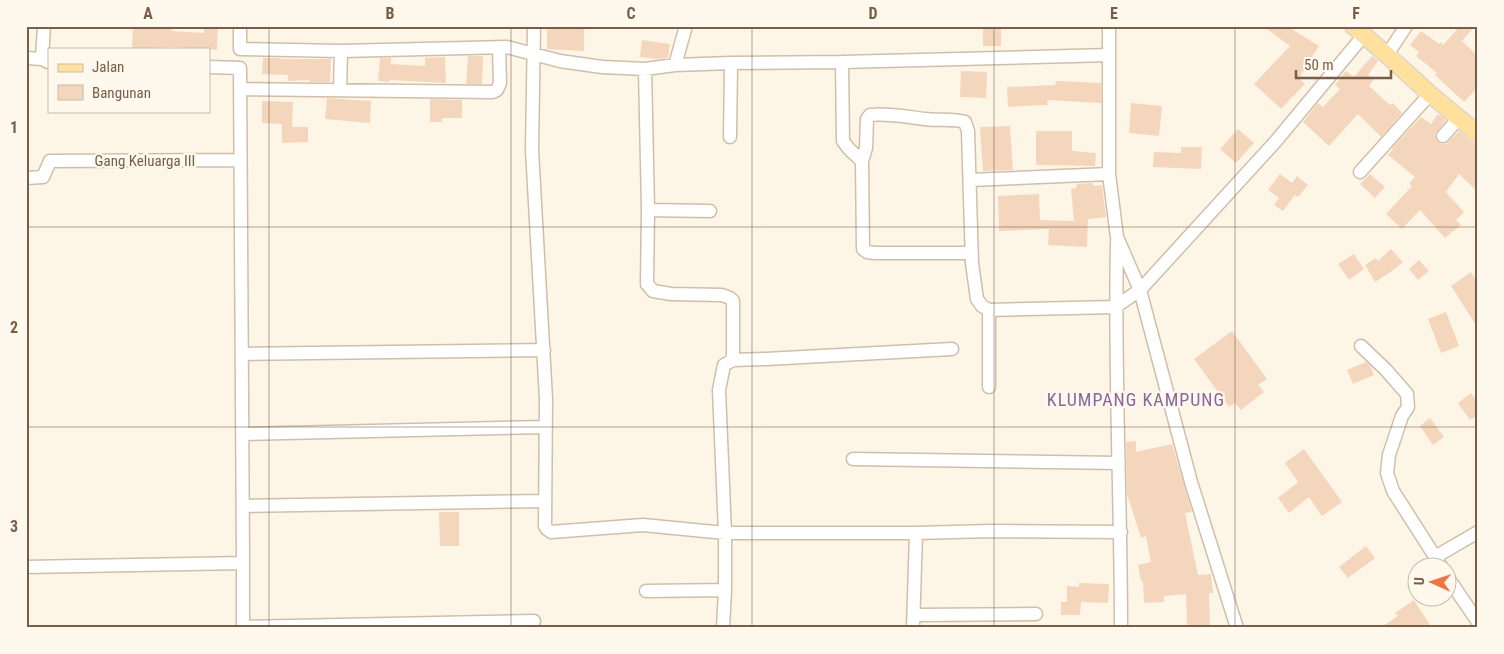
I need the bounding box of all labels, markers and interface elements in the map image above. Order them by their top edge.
text: A [143,4,153,23]
text: B [386,4,395,23]
text: C [626,4,636,23]
text: D [868,4,878,23]
text: E [1110,4,1118,23]
text: F [1352,4,1360,23]
legend [48,48,210,112]
scale bar [1296,48,1392,80]
text: 50 m [1304,56,1334,74]
text: Jalan [92,58,124,76]
text: Bangunan [92,84,151,102]
text: 1 [10,118,18,137]
street label: Gang Keluarga III [95,152,195,170]
text: 2 [10,318,18,337]
district label: KLUMPANG KAMPUNG [1047,389,1225,410]
text: 3 [10,517,18,536]
north arrow [1406,556,1456,606]
text: U [1411,577,1427,586]

